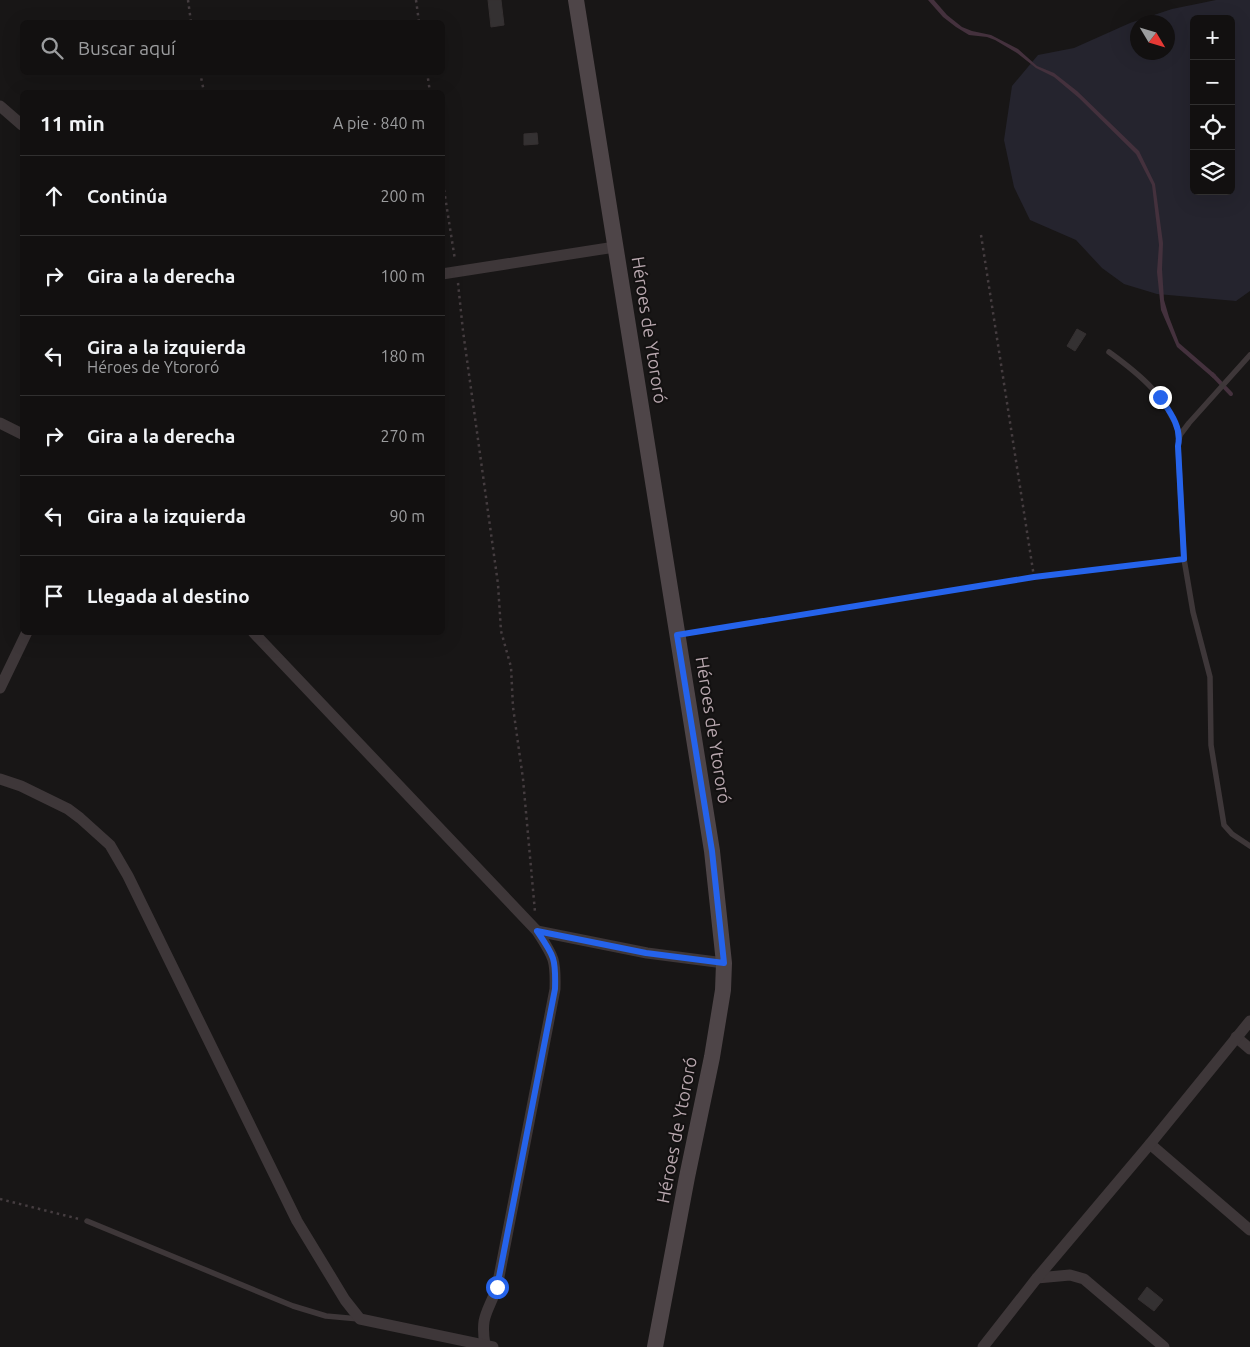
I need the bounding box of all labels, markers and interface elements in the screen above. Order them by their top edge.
north arrow [1130,15,1175,60]
map controls [1190,15,1235,195]
button: + [1190,15,1235,60]
search box [20,20,445,75]
icon: search [38,34,66,62]
text: Buscar aquí [78,37,176,59]
button: − [1190,60,1235,105]
button: locate [1190,105,1235,150]
text: 11 min [40,111,105,135]
text: A pie · 840 m [333,114,425,132]
button: layers [1190,150,1235,195]
icon: ahead [40,182,68,210]
text: Continúa [87,185,168,207]
text: 200 m [380,187,425,205]
street label: Héroes de Ytororó [628,255,672,405]
icon: right [40,262,68,290]
text: Gira a la derecha [87,265,235,287]
text: 100 m [380,267,425,285]
text: Gira a la izquierda [87,336,246,358]
icon: left [40,342,68,370]
text: 180 m [380,347,425,365]
text: Héroes de Ytororó [87,358,219,376]
route end [1149,386,1172,409]
icon: right [40,422,68,450]
text: Gira a la derecha [87,425,235,447]
text: 270 m [380,427,425,445]
icon: left [40,502,68,530]
text: Gira a la izquierda [87,505,246,527]
text: 90 m [389,507,425,525]
icon: arrive [40,582,68,610]
text: Llegada al destino [87,585,250,607]
street label: Héroes de Ytororó [692,655,736,805]
street label: Héroes de Ytororó [652,1055,700,1205]
route start [486,1276,509,1299]

